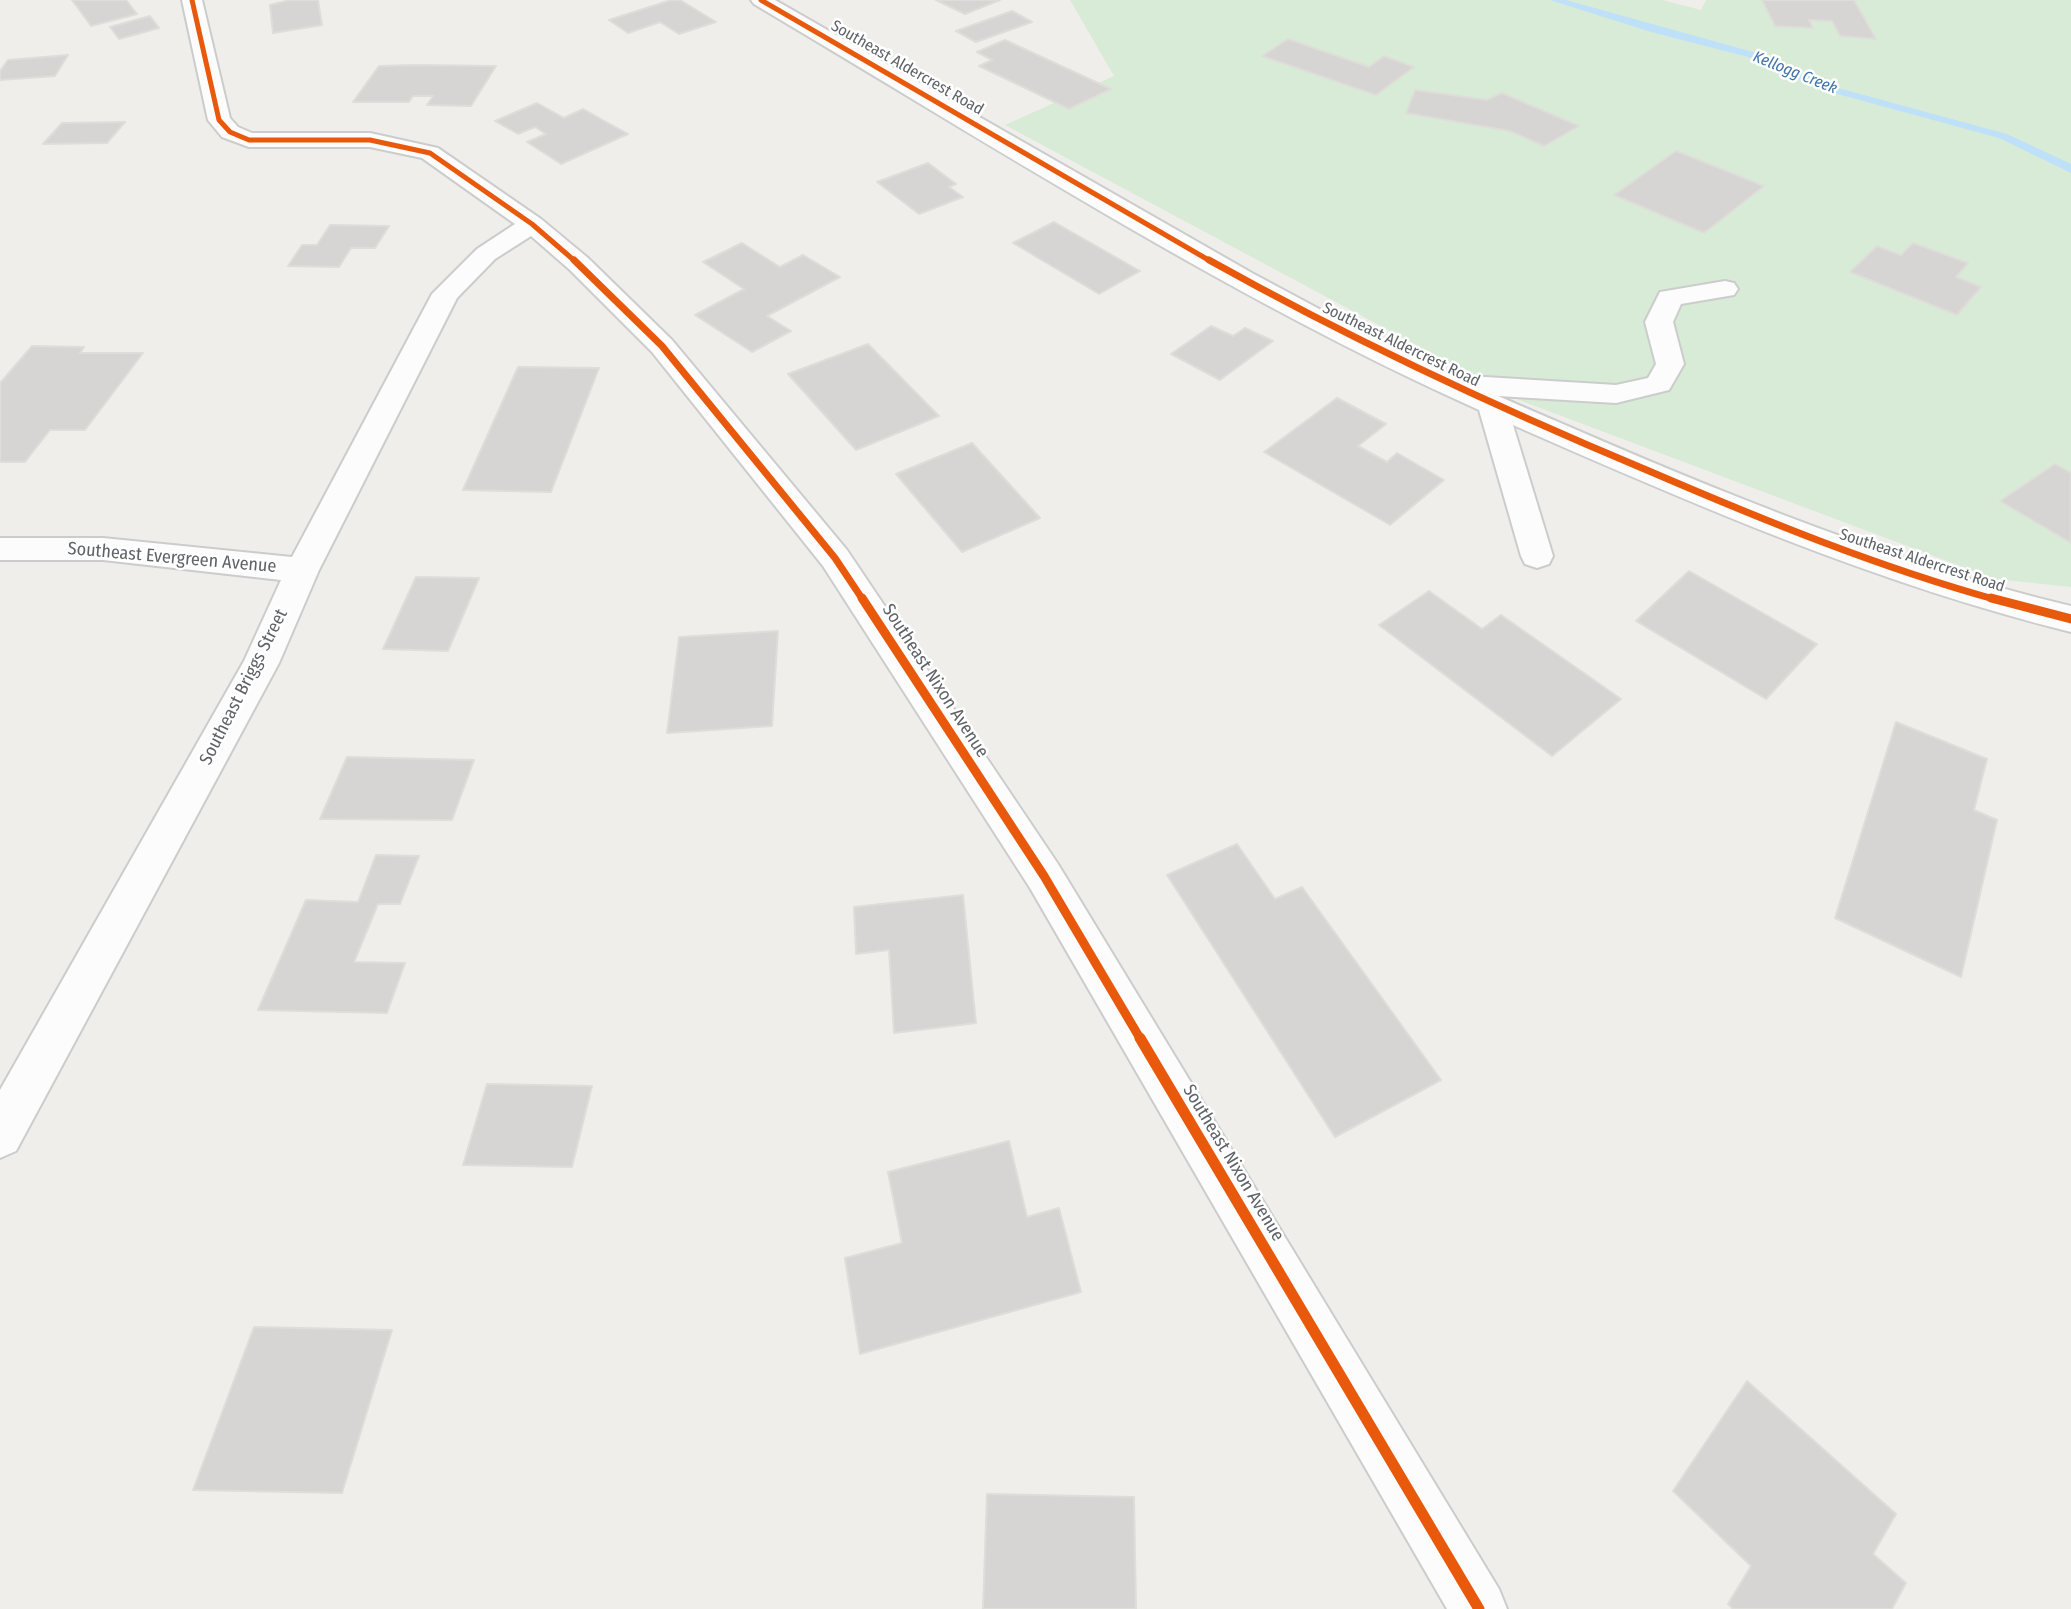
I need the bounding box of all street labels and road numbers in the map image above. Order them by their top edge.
street label: Southeast Aldercrest Road [827,16,987,120]
street label: Southeast Aldercrest Road [1319,299,1483,391]
street label: Southeast Aldercrest Road [1837,525,2007,597]
street label: Southeast Evergreen Avenue [67,538,277,578]
street label: Southeast Nixon Avenue [877,600,993,762]
street label: Southeast Briggs Street [195,605,293,769]
street label: Southeast Nixon Avenue [1178,1081,1288,1245]

